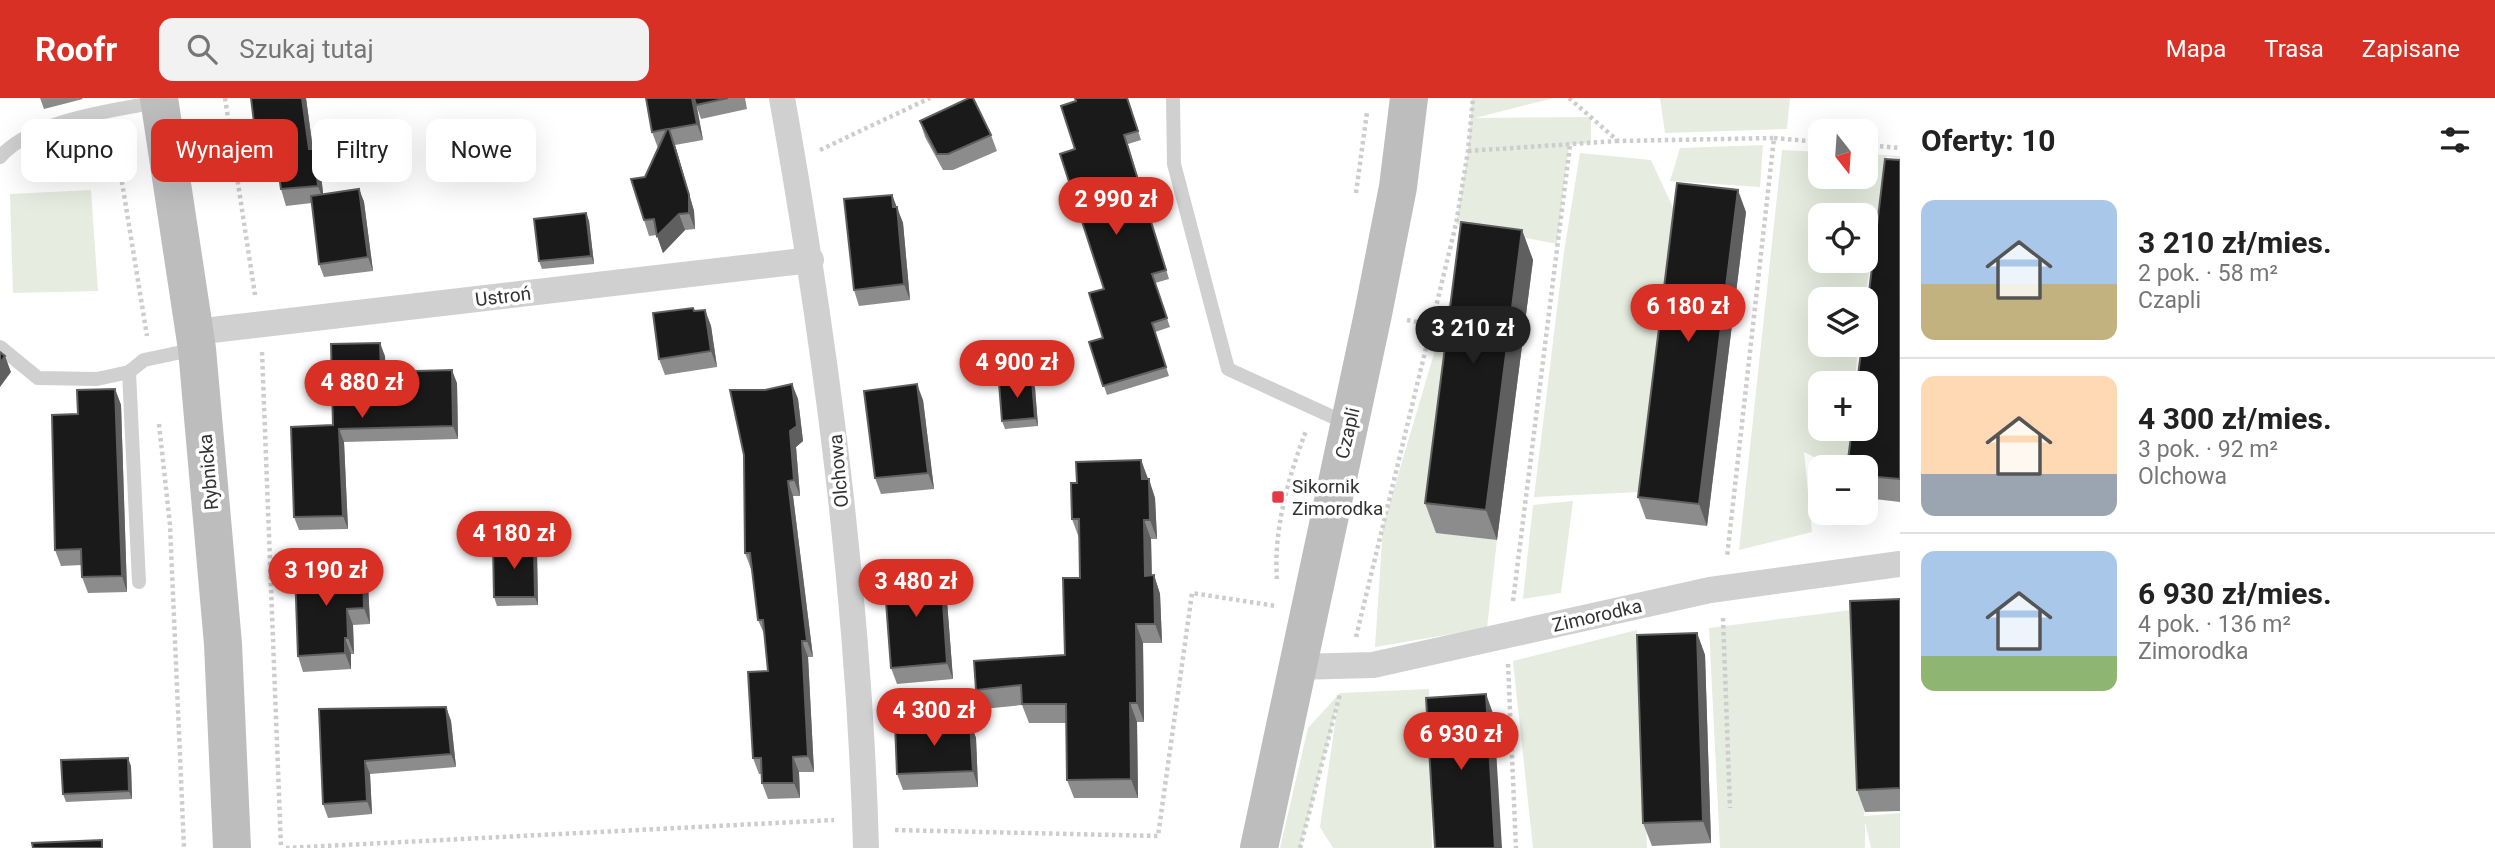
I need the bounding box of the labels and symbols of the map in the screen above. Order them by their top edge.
north arrow [1808,119,1878,189]
pin: 2 990 zł [1044,178,1188,237]
street label: Ustroń [474,282,532,311]
pin: 6 180 zł [1616,285,1760,344]
pin: 3 210 zł [1401,306,1545,366]
pin: 4 900 zł [945,341,1089,400]
pin: 4 880 zł [290,360,434,420]
street label: Czapli [1330,405,1365,461]
street label: Rybnicka [194,433,223,511]
street label: Olchowa [824,433,853,509]
place label: Sikornik Zimorodka [1292,475,1383,520]
marker: Sikornik Zimorodka [1270,489,1286,505]
pin: 4 180 zł [442,512,586,571]
pin: 3 190 zł [254,548,398,608]
pin: 3 480 zł [844,560,988,619]
street label: Zimorodka [1550,594,1644,637]
pin: 4 300 zł [862,688,1006,748]
pin: 6 930 zł [1389,712,1533,772]

